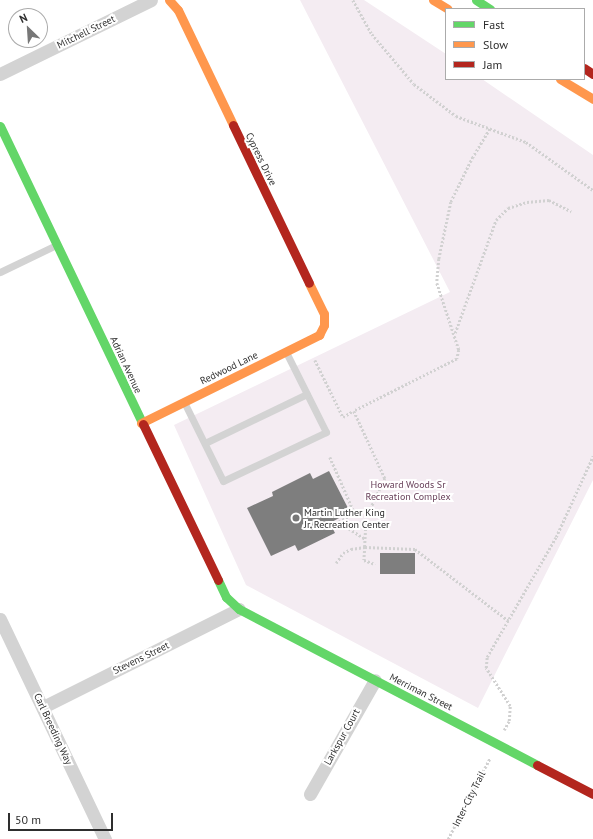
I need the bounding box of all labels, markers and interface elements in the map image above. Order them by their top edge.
north arrow [8,8,48,48]
legend [445,8,585,80]
text: N [17,10,30,26]
street label: Mitchell Street [55,13,117,51]
text: Fast [483,17,504,32]
text: Slow [483,37,508,52]
text: Jam [483,57,502,72]
street label: Cypress Drive [243,131,279,187]
street label: Adrian Avenue [108,335,144,395]
street label: Redwood Lane [198,349,260,387]
park label: Howard Woods Sr Recreation Complex [365,478,451,502]
place label: Martin Luther King Jr. Recreation Center [304,506,390,530]
marker: Martin Luther King Jr. Recreation Center [291,513,301,523]
street label: Stevens Street [111,639,171,677]
street label: Merriman Street [387,671,455,713]
street label: Carl Breeding Way [31,691,75,767]
street label: Larkspur Court [322,707,362,767]
street label: Inter-City Trail [450,769,488,829]
scale bar [10,805,115,831]
text: 50 m [15,812,41,827]

